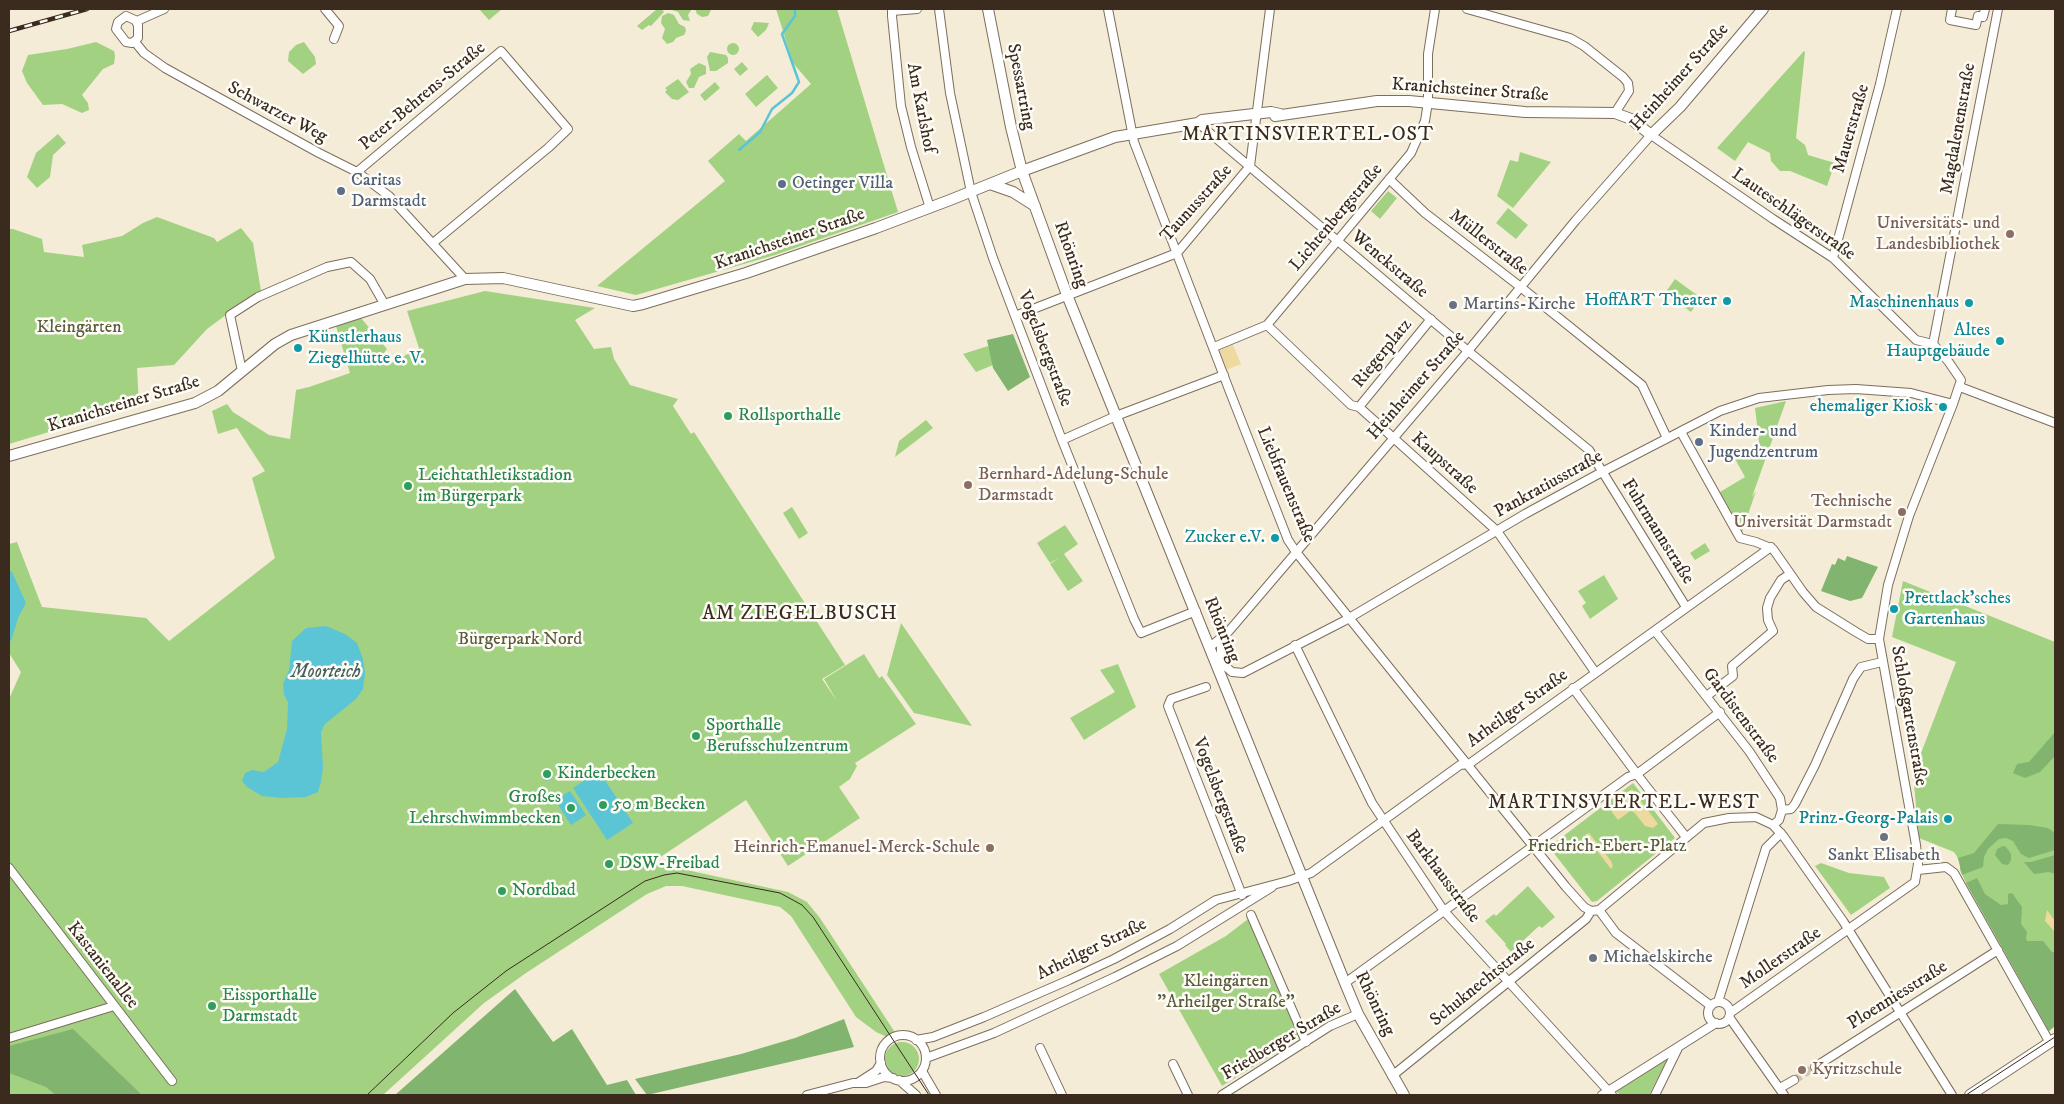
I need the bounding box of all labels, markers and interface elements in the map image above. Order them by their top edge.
street label: Heinheimer Straße [1626,20,1734,136]
street label: Peter-Behrens-Straße [356,38,490,156]
street label: Spessartring [1001,42,1039,132]
street label: Am Karlshof [901,61,939,155]
street label: Magdalenenstraße [1937,62,1981,196]
street label: Kranichsteiner Straße [1391,75,1549,107]
street label: Schwarzer Weg [223,78,331,148]
street label: Mauerstraße [1829,82,1875,176]
district label: MARTINSVIERTEL-OST [1179,124,1437,148]
street label: Lichtenbergstraße [1286,160,1388,276]
street label: Taunusstraße [1157,161,1237,247]
street label: Lauteschlägerstraße [1727,164,1859,266]
place label: Caritas Darmstadt [351,170,426,212]
place label: Oetinger Villa [792,173,893,195]
marker: Oetinger Villa [776,178,788,190]
marker: Caritas Darmstadt [335,185,347,197]
street label: Kranichsteiner Straße [712,204,868,276]
street label: Müllerstraße [1444,205,1532,281]
place label: Universitäts- und Landesbibliothek [1876,213,2000,255]
street label: Rhönring [1048,219,1092,291]
street label: Wenckstraße [1346,227,1432,303]
marker: Universitäts- und Landesbibliothek [2004,228,2016,240]
street label: Vogelsbergstraße [1012,288,1076,410]
place label: HoffART Theater [1584,290,1717,312]
place label: Maschinenhaus [1849,292,1959,314]
place label: Martins-Kirche [1463,294,1575,316]
marker: HoffART Theater [1721,295,1733,307]
marker: Maschinenhaus [1963,297,1975,309]
marker: Martins-Kirche [1447,299,1459,311]
street label: Riegerplatz [1349,315,1417,393]
park label: Kleingärten [36,317,122,339]
place label: Altes Hauptgebäude [1886,320,1990,362]
place label: Künstlerhaus Ziegelhütte e. V. [308,327,424,369]
street label: Heinheimer Straße [1364,327,1470,445]
marker: Altes Hauptgebäude [1994,335,2006,347]
marker: Künstlerhaus Ziegelhütte e. V. [292,342,304,354]
street label: Kranichsteiner Straße [46,372,202,438]
place label: ehemaliger Kiosk [1810,396,1933,418]
marker: ehemaliger Kiosk [1937,401,1949,413]
place label: Rollsporthalle [738,405,841,427]
marker: Rollsporthalle [722,410,734,422]
place label: Kinder- und Jugendzentrum [1709,421,1818,464]
street label: Liebfrauenstraße [1251,424,1319,546]
street label: Kaupstraße [1406,428,1482,500]
marker: Kinder- und Jugendzentrum [1693,436,1705,448]
street label: Pankratiusstraße [1491,446,1607,524]
place label: Bernhard-Adelung-Schule Darmstadt [978,464,1168,506]
place label: Leichtathletikstadion im Bürgerpark [418,465,572,508]
street label: Fuhrmannstraße [1616,475,1698,589]
marker: Bernhard-Adelung-Schule Darmstadt [962,479,974,491]
marker: Leichtathletikstadion im Bürgerpark [402,480,414,492]
place label: Technische Universität Darmstadt [1733,491,1892,534]
marker: Technische Universität Darmstadt [1896,506,1908,518]
place label: Zucker e.V. [1185,527,1265,549]
marker: Zucker e.V. [1269,532,1281,544]
place label: Prettlack'sches Gartenhaus [1904,588,2011,630]
street label: Rhönring [1198,594,1244,666]
district label: AM ZIEGELBUSCH [700,603,900,627]
marker: Prettlack'sches Gartenhaus [1888,603,1900,615]
park label: Bürgerpark Nord [458,629,582,651]
street label: Schloßgartenstraße [1885,644,1931,788]
water label: Moorteich [291,662,361,684]
street label: Gardistenstraße [1697,664,1783,768]
street label: Arheilger Straße [1463,665,1573,753]
place label: Sporthalle Berufsschulzentrum [706,715,848,758]
marker: Sporthalle Berufsschulzentrum [690,730,702,742]
street label: Vogelsbergstraße [1187,735,1251,857]
place label: Kinderbecken [557,763,656,785]
marker: Kinderbecken [541,768,553,780]
place label: Großes Lehrschwimmbecken [409,787,561,830]
district label: MARTINSVIERTEL-WEST [1486,792,1762,816]
place label: 50 m Becken [613,794,705,816]
marker: 50 m Becken [597,799,609,811]
marker: Großes Lehrschwimmbecken [565,802,577,814]
place label: Prinz-Georg-Palais [1798,808,1938,830]
marker: Prinz-Georg-Palais [1942,813,1954,825]
street label: Barkhausstraße [1400,826,1484,928]
marker: Sankt Elisabeth [1878,831,1890,843]
park label: Friedrich-Ebert-Platz [1527,836,1687,858]
place label: Heinrich-Emanuel-Merck-Schule [733,837,980,859]
marker: Heinrich-Emanuel-Merck-Schule [984,842,996,854]
place label: Sankt Elisabeth [1828,845,1940,867]
place label: DSW-Freibad [619,853,720,875]
marker: DSW-Freibad [603,858,615,870]
place label: Nordbad [512,880,576,902]
marker: Nordbad [496,885,508,897]
street label: Arheilger Straße [1034,914,1150,986]
street label: Kastanienallee [61,918,143,1014]
street label: Mollerstraße [1736,923,1826,995]
street label: Schuknechtstraße [1426,934,1540,1032]
place label: Michaelskirche [1603,947,1713,969]
marker: Michaelskirche [1587,952,1599,964]
street label: Ploenniesstraße [1844,957,1952,1035]
street label: Rhönring [1349,968,1399,1040]
park label: Kleingärten "Arheilger Straße" [1157,971,1295,1014]
place label: Eissporthalle Darmstadt [222,985,317,1028]
street label: Friedberger Straße [1219,998,1345,1086]
marker: Eissporthalle Darmstadt [206,1000,218,1012]
place label: Kyritzschule [1812,1059,1902,1081]
marker: Kyritzschule [1796,1064,1808,1076]

